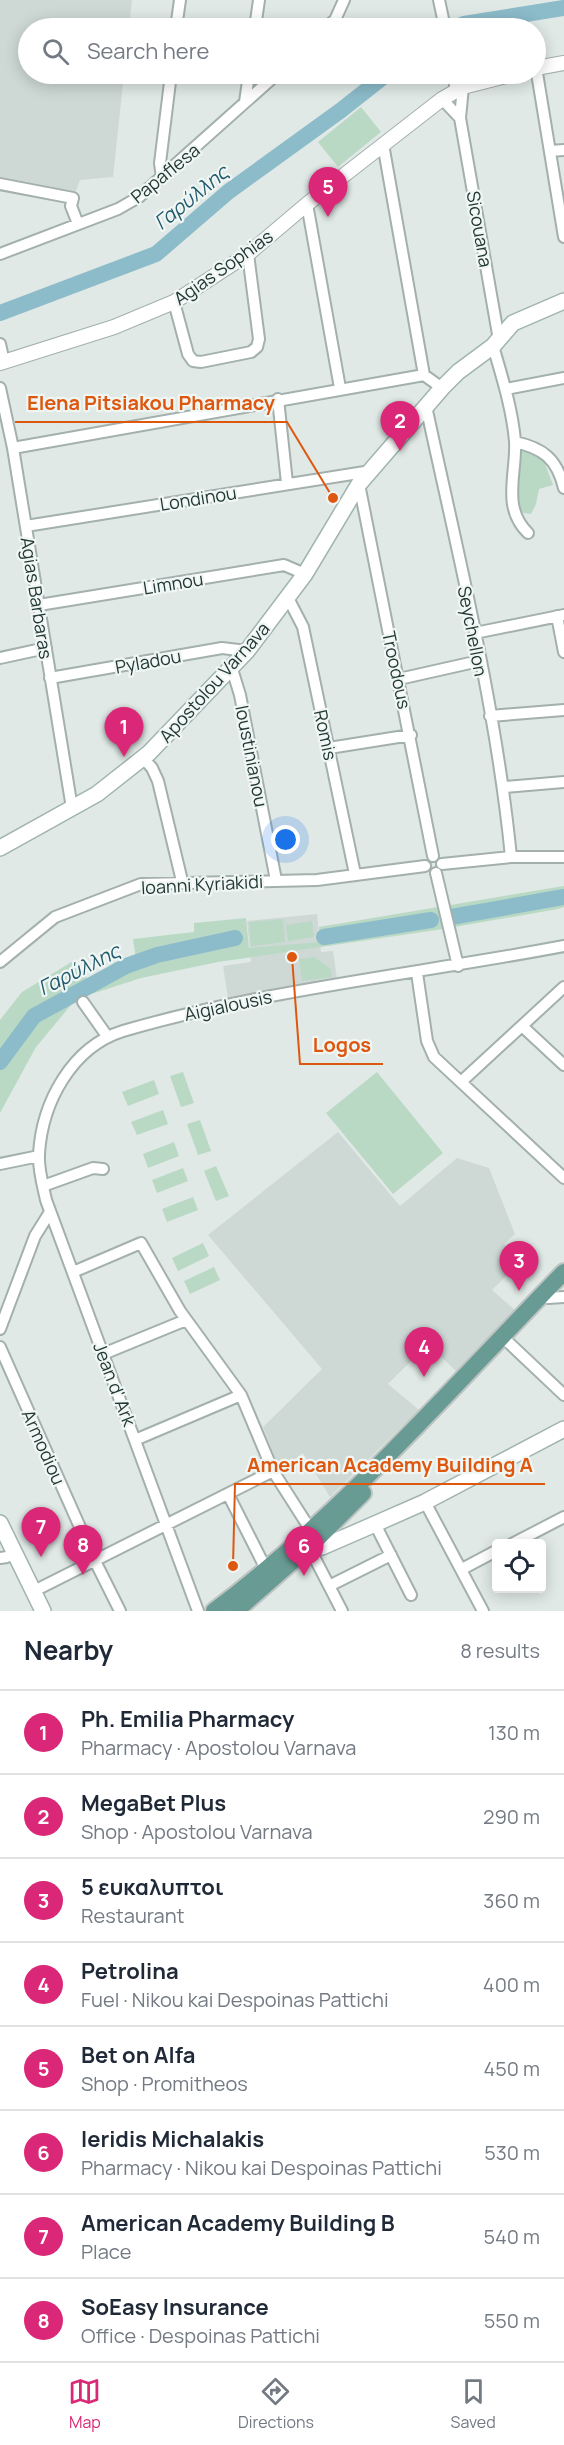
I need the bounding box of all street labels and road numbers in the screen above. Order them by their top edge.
street label: Papaflesa [125,138,205,208]
street label: Sicouana [461,189,499,269]
street label: Agias Sophias [169,224,277,310]
street label: Londinou [158,480,238,516]
street label: Agias Barbaras [16,535,58,661]
street label: Limnou [141,566,205,600]
street label: Seychellon [452,584,494,678]
street label: Apostolou Varnava [153,617,275,747]
street label: Troodous [377,629,417,711]
street label: Pyladou [113,643,183,679]
street label: Ioustinianou [230,703,274,809]
street label: Romis [309,708,343,762]
street label: Ioanni Kyriakidi [140,869,264,899]
street label: Aigialousis [182,984,274,1026]
street label: Jean d' Ark [88,1339,142,1430]
street label: Armodiou [17,1406,71,1488]

